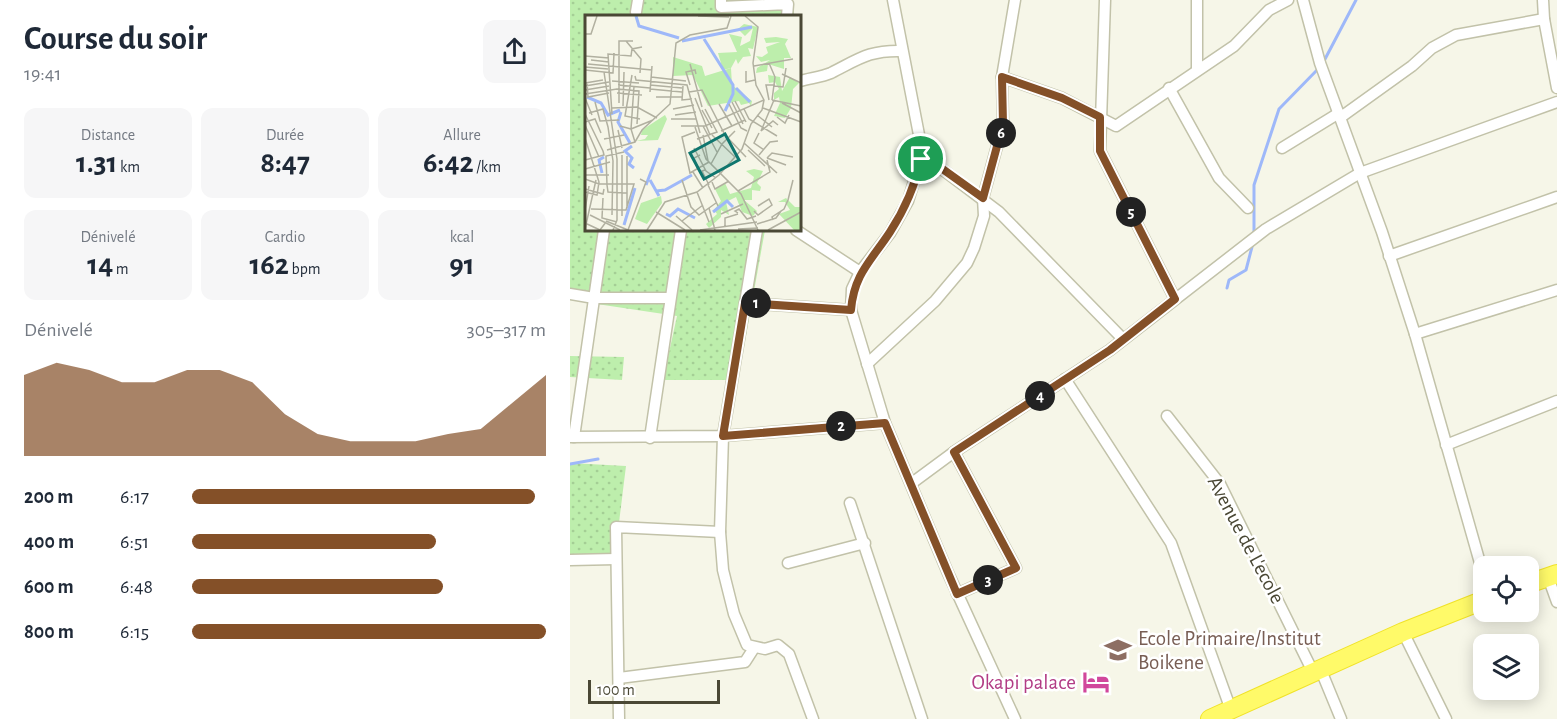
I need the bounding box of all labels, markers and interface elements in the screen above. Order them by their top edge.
inset map [585,15,801,231]
button: share [483,20,546,83]
text: Course du soir [24,23,207,56]
text: 19:41 [24,64,61,84]
pin: 6 [986,118,1016,148]
text: 6 [997,125,1005,141]
text: Distance [81,127,135,143]
text: Durée [266,127,304,143]
text: Allure [443,127,481,143]
pin [895,133,946,184]
icon: arrive [904,142,937,175]
text: 1.31 [76,148,117,178]
text: 8:47 [260,148,310,178]
text: 6:42 [423,148,474,178]
text: km [117,159,140,175]
text: /km [474,159,501,175]
pin: 5 [1116,197,1146,227]
text: 5 [1128,204,1134,220]
text: Dénivelé [80,229,136,245]
text: Cardio [265,229,305,245]
text: kcal [450,229,474,245]
text: 14 [87,250,113,280]
text: 162 [249,250,289,280]
text: 91 [449,250,475,280]
text: m [113,261,129,277]
text: bpm [289,261,321,277]
pin: 1 [741,288,771,318]
text: 1 [753,295,759,311]
text: Dénivelé [24,320,93,340]
text: 305–317 m [467,320,546,340]
pin: 4 [1025,381,1055,411]
text: 4 [1036,388,1044,404]
pin: 2 [826,411,856,441]
text: 2 [837,418,845,434]
street label: Avenue de L'ecole [1204,473,1288,607]
text: 200 m [24,487,73,507]
text: 6:17 [120,487,149,507]
text: 400 m [24,532,74,552]
text: 6:51 [120,532,149,552]
map controls [1473,556,1539,700]
button: locate [1473,556,1539,622]
pin: 3 [973,565,1003,595]
text: 3 [985,572,991,588]
text: 600 m [24,577,74,597]
text: 6:48 [120,577,153,597]
text: 800 m [24,622,74,642]
text: 6:15 [120,622,149,642]
place label: Ecole Primaire/Institut Boikene [1138,628,1321,673]
button: layers [1473,634,1539,700]
school or university icon: Ecole Primaire/Institut Boikene [1103,635,1133,665]
hotel icon: Okapi palace [1081,667,1111,697]
place label: Okapi palace [972,672,1076,693]
scale bar [588,677,720,704]
text: 100 m [597,682,635,698]

